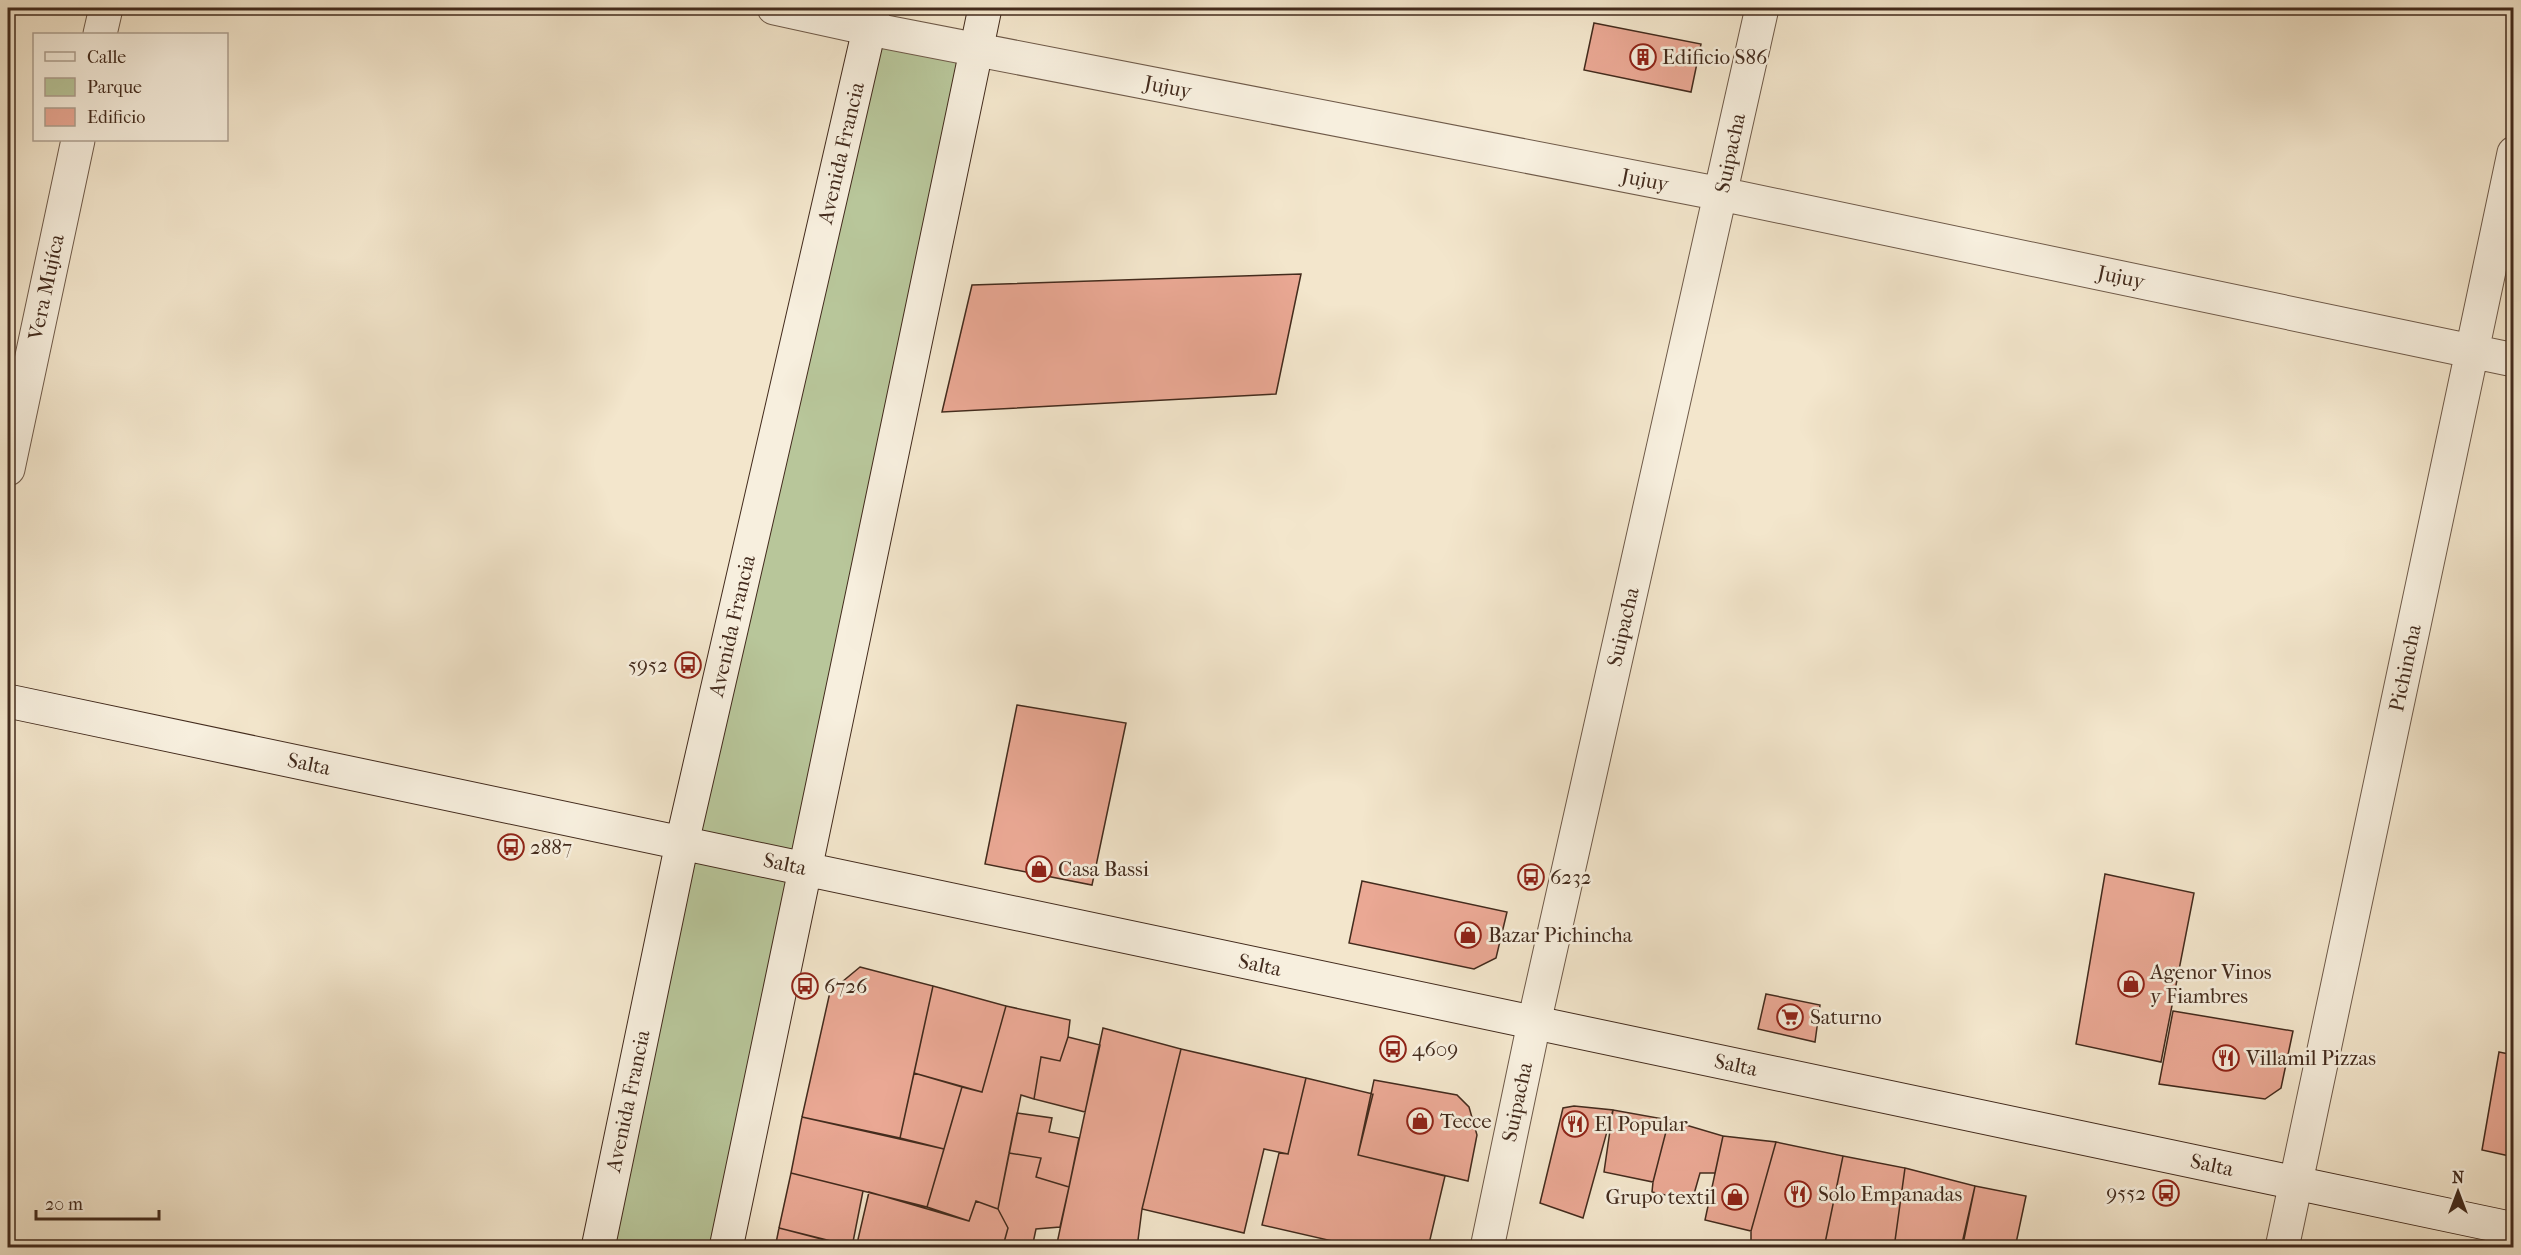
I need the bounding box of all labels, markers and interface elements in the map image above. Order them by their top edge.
legend [33,33,228,141]
building icon: Edificio S86 [1628,42,1658,72]
place label: Edificio S86 [1662,45,1768,69]
text: Calle [87,47,126,68]
street label: Jujuy [1140,70,1194,103]
text: Parque [87,77,142,98]
street label: Avenida Francia [813,80,869,227]
text: Edificio [87,107,145,128]
street label: Suipacha [1710,111,1750,195]
street label: Jujuy [1617,163,1671,196]
street label: Vera Mujíca [23,232,69,343]
street label: Jujuy [2093,260,2148,294]
street label: Avenida Francia [704,553,760,700]
street label: Suipacha [1602,585,1644,669]
street label: Pichincha [2384,622,2426,714]
bus stop icon: 5952 [673,650,703,680]
place label: 5952 [628,653,668,677]
street label: Salta [285,748,333,780]
bus stop icon: 2887 [496,832,526,862]
place label: 2887 [530,835,572,859]
street label: Salta [761,848,809,880]
shop icon: Casa Bassi [1024,854,1054,884]
place label: Casa Bassi [1058,857,1149,881]
bus stop icon: 6232 [1516,862,1546,892]
place label: 6232 [1550,865,1592,889]
shop icon: Bazar Pichincha [1453,920,1483,950]
place label: Bazar Pichincha [1488,923,1633,947]
street label: Salta [1236,949,1284,981]
place label: Agenor Vinos y Fiambres [2149,960,2272,1008]
shop icon: Agenor Vinos y Fiambres [2116,969,2146,999]
bus stop icon: 6726 [790,971,820,1001]
place label: 6726 [824,974,868,998]
supermarket icon: Saturno [1775,1002,1805,1032]
place label: Saturno [1810,1005,1882,1029]
street label: Avenida Francia [601,1027,655,1175]
bus stop icon: 4609 [1378,1034,1408,1064]
place label: 4609 [1412,1037,1458,1061]
restaurant icon: Villamil Pizzas [2211,1043,2241,1073]
place label: Villamil Pizzas [2245,1046,2376,1070]
street label: Salta [1712,1049,1760,1081]
street label: Suipacha [1497,1060,1537,1144]
shop icon: Tecce [1405,1106,1435,1136]
place label: Tecce [1440,1109,1492,1133]
restaurant icon: El Popular [1560,1109,1590,1139]
place label: El Popular [1594,1112,1688,1136]
street label: Salta [2188,1149,2236,1181]
north arrow [2428,1162,2488,1222]
text: N [2452,1168,2465,1187]
bus stop icon: 9552 [2151,1178,2181,1208]
restaurant icon: Solo Empanadas [1783,1179,1813,1209]
place label: 9552 [2106,1181,2146,1205]
shop icon: Grupo textil [1720,1182,1750,1212]
place label: Solo Empanadas [1818,1182,1963,1206]
scale bar [36,1183,159,1221]
place label: Grupo textil [1606,1185,1716,1209]
text: 20 m [45,1194,83,1215]

